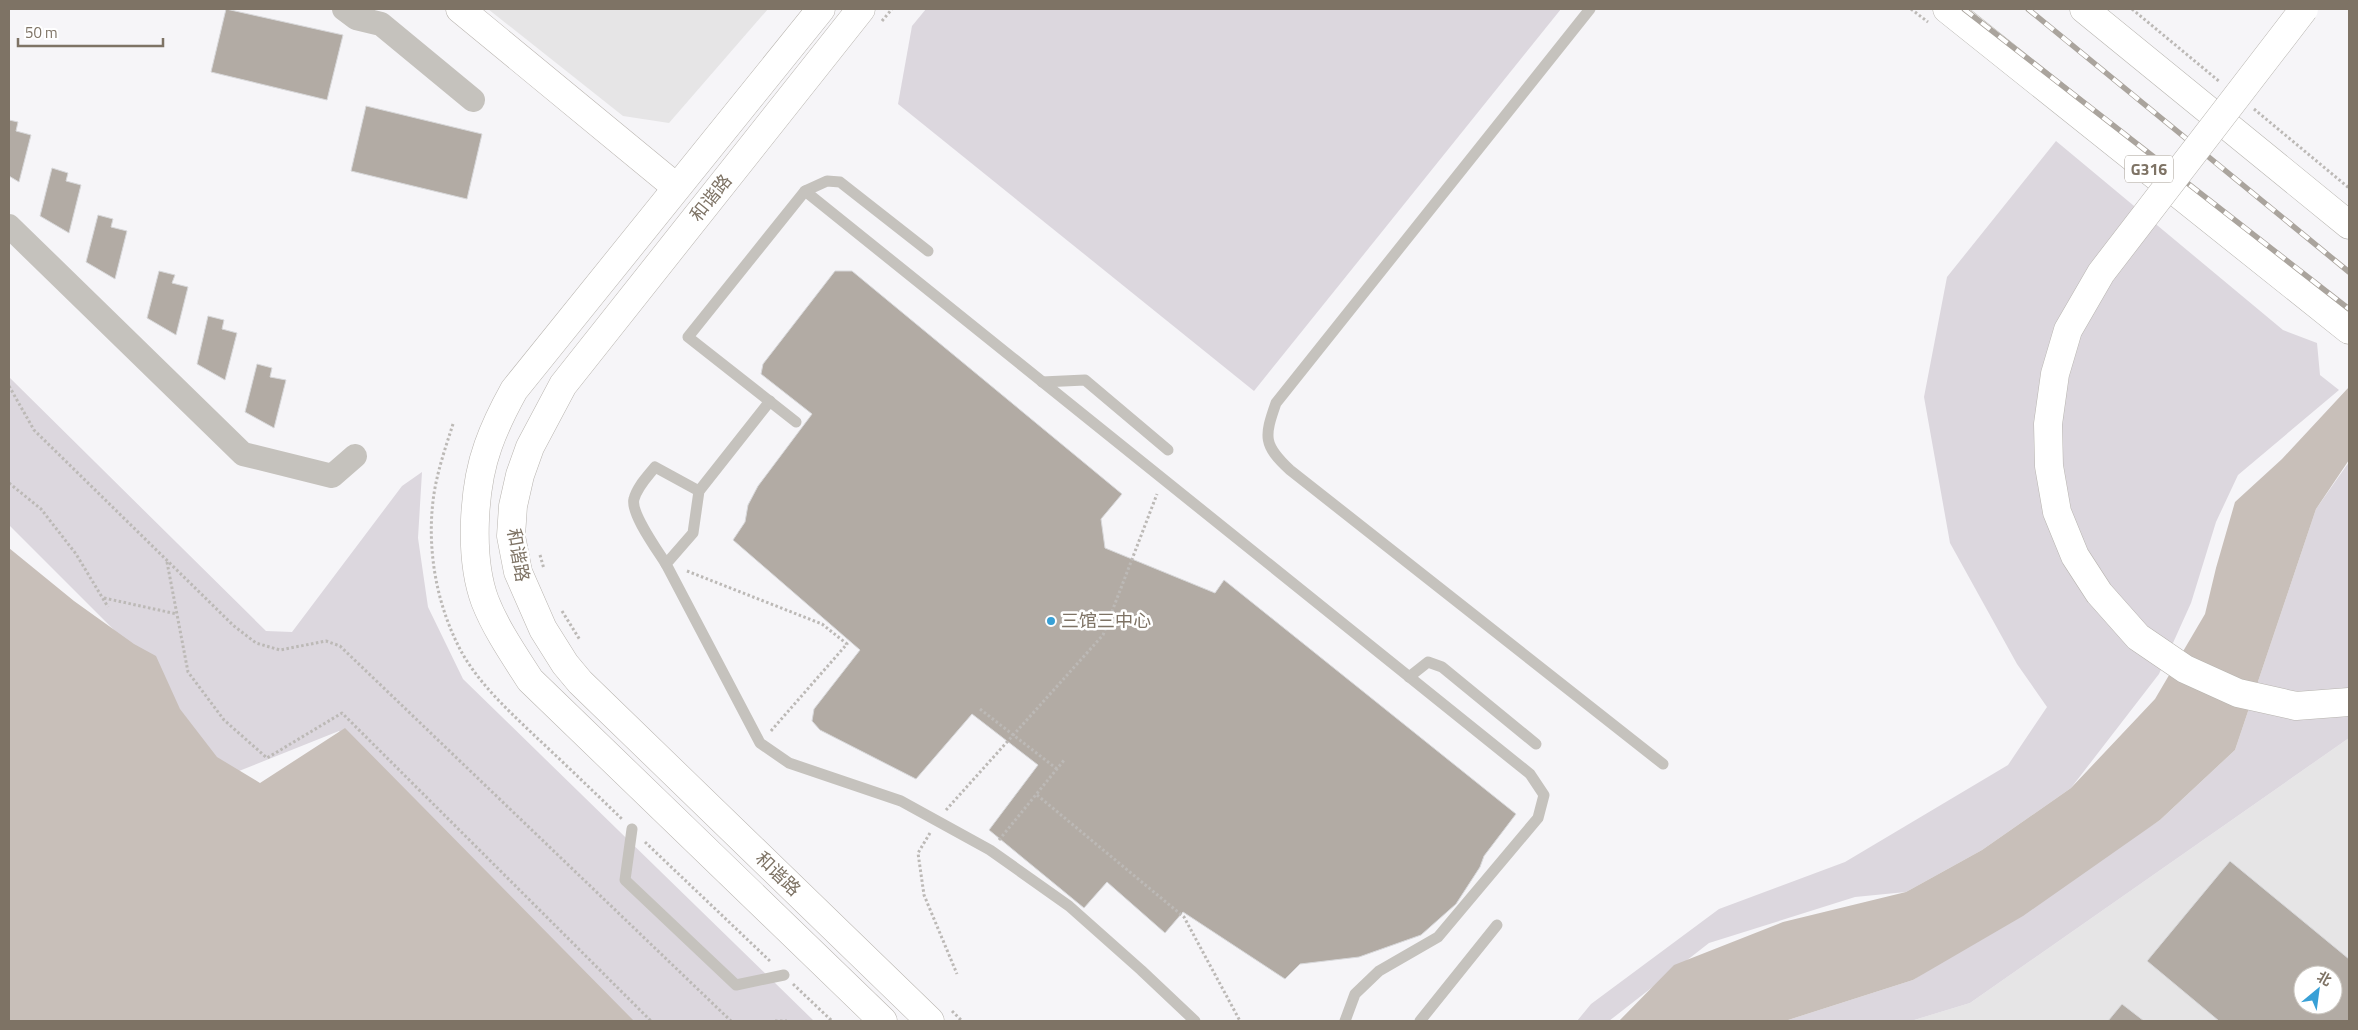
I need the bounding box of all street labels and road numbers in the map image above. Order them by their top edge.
road number: G316 [2125,156,2173,182]
street label: 和谐路 [683,168,738,227]
street label: 和谐路 [501,526,536,584]
street label: 和谐路 [750,845,807,902]

